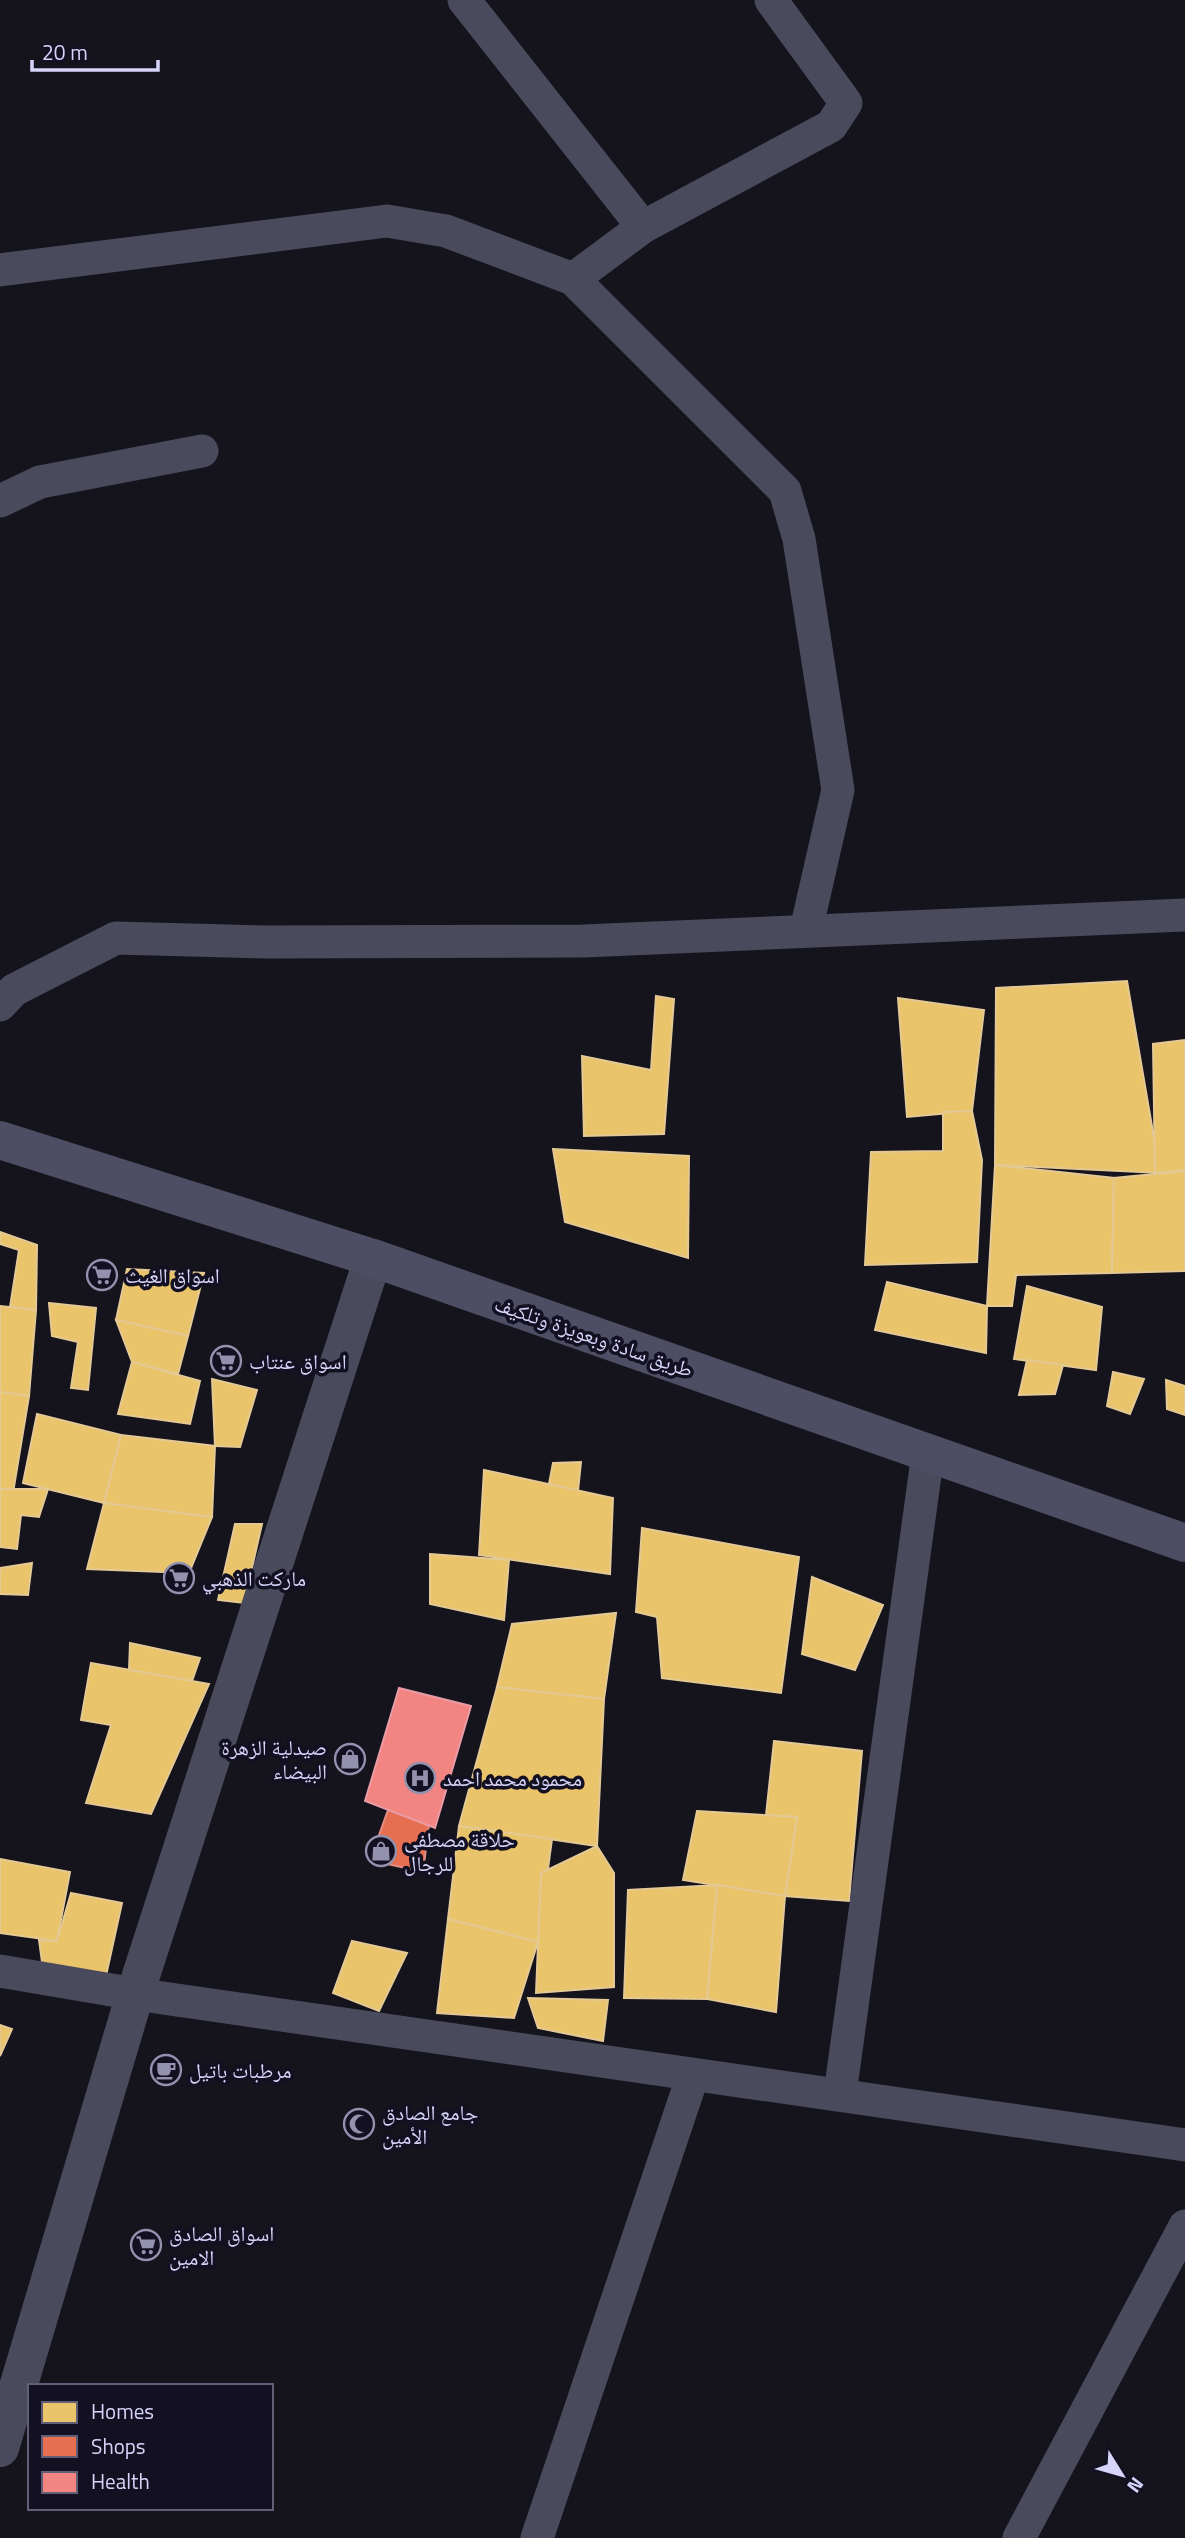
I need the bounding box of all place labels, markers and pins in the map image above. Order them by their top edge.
supermarket icon: اسواق الغيث [85,1258,119,1292]
place label: اسواق الغيث [125,1259,220,1291]
supermarket icon: اسواق عنتاب [209,1344,243,1378]
place label: اسواق عنتاب [249,1345,347,1377]
supermarket icon: ماركت الذهبي [162,1561,196,1595]
place label: ماركت الذهبي [202,1562,306,1595]
place label: صيدلية الزهرة البيضاء [221,1731,327,1787]
shop icon: صيدلية الزهرة البيضاء [333,1742,367,1776]
hospital icon: محمود محمد احمد [403,1761,437,1795]
place label: محمود محمد احمد [443,1762,582,1794]
place label: حلاقة مصطفى للرجال [404,1823,515,1879]
shop icon: حلاقة مصطفى للرجال [364,1834,398,1868]
cafe icon: مرطبات باتيل [149,2053,183,2087]
place label: مرطبات باتيل [189,2054,291,2086]
place label: جامع الصادق الأمين [382,2096,478,2152]
mosque icon: جامع الصادق الأمين [342,2107,376,2141]
place label: اسواق الصادق الامين [169,2217,274,2273]
supermarket icon: اسواق الصادق الامين [129,2228,163,2262]

